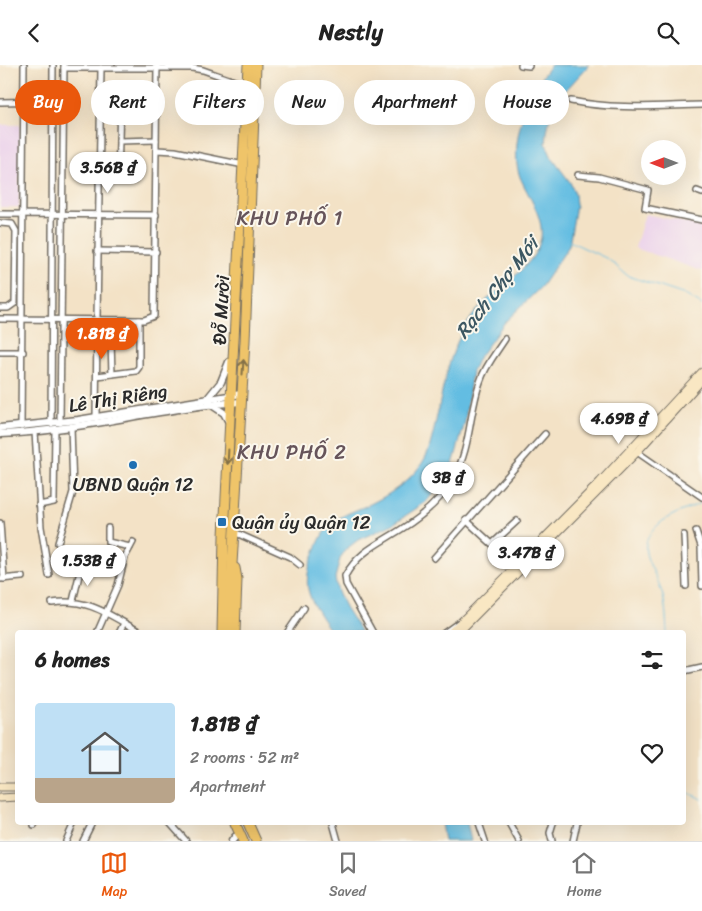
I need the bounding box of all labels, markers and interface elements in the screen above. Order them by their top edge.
text: Nestly [319,13,383,52]
icon: back [20,19,48,47]
icon: search [654,19,682,47]
chip: Buy [15,80,81,125]
chip: Rent [91,80,165,125]
chip: Filters [175,80,264,125]
chip: New [274,80,344,125]
chip: Apartment [354,80,475,125]
chip: House [485,80,569,125]
north arrow [641,140,686,185]
map controls [641,140,686,185]
pin: 3.56B ₫ [62,151,154,194]
text: 3.56B ₫ [80,153,136,182]
district label: KHU PHỐ 1 [237,201,343,236]
water label: Rạch Chợ Mới [446,226,551,347]
street label: Đỗ Mười [203,274,239,346]
pin: 1.81B ₫ [56,317,148,360]
text: 1.81B ₫ [77,319,127,348]
one-way arrow [238,360,248,376]
street label: Lê Thị Riêng [66,374,170,422]
pin: 4.69B ₫ [573,403,665,445]
text: 4.69B ₫ [591,404,647,433]
district label: KHU PHỐ 2 [237,435,347,470]
one-way arrow [223,448,232,464]
marker: UBND Quận 12 [127,459,139,471]
pin: 3B ₫ [418,461,478,504]
text: 3B ₫ [432,463,464,492]
place label: UBND Quận 12 [73,468,193,501]
place label: Quận ủy Quận 12 [232,506,371,539]
marker: Quận ủy Quận 12 [216,516,228,528]
pin: 3.47B ₫ [480,537,572,579]
text: 3.47B ₫ [498,538,554,567]
pin: 1.53B ₫ [42,545,134,587]
text: 1.53B ₫ [62,546,114,575]
text: 6 homes [35,641,110,679]
icon: filters [638,646,666,674]
text: 1.81B ₫ [190,705,257,743]
icon: home [75,723,135,783]
icon: heart [638,739,666,767]
text: 2 rooms · 52 m² [190,743,299,772]
text: Apartment [190,772,266,801]
tab: Map [100,849,128,904]
tab: Saved [329,849,366,904]
tab: Home [567,849,602,904]

